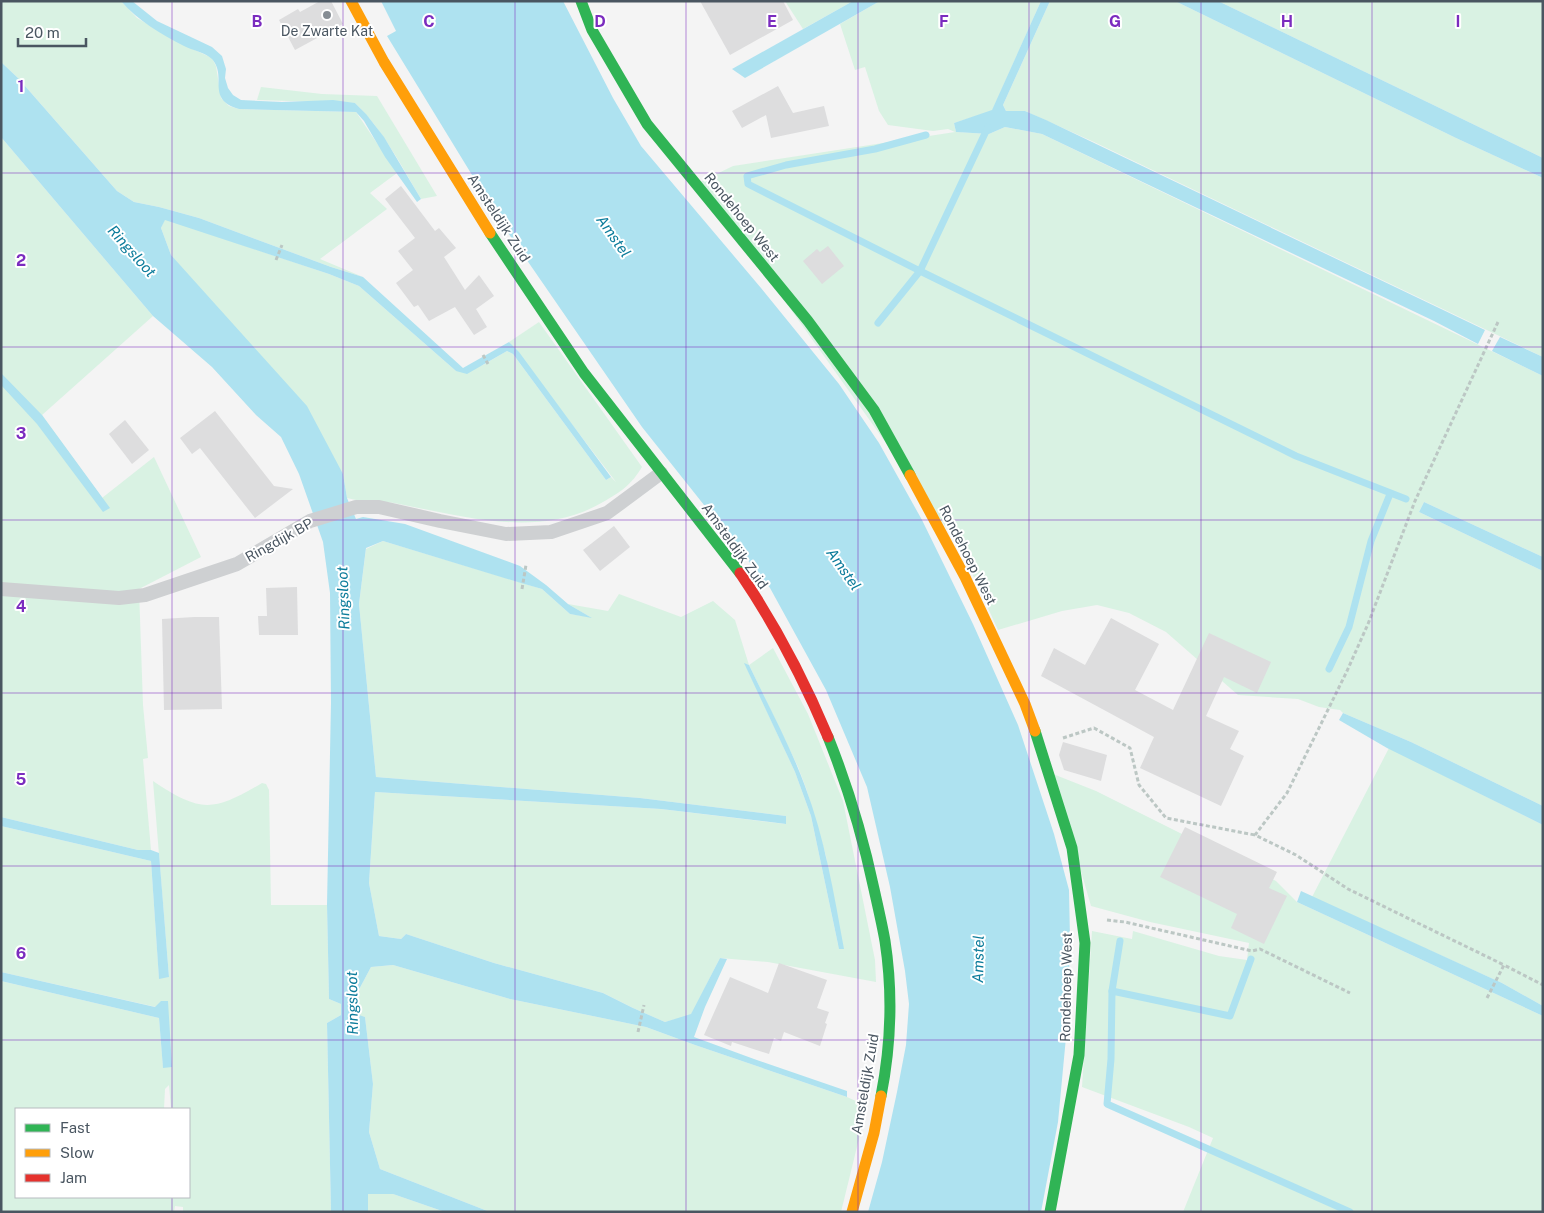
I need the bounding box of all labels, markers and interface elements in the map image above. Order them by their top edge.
marker: De Zwarte Kat [321,9,333,21]
text: B [252,12,263,31]
text: C [423,12,435,31]
text: D [594,12,606,31]
text: E [767,12,777,31]
text: F [939,12,949,31]
text: G [1109,12,1121,31]
text: H [1281,12,1293,31]
text: I [1456,12,1460,31]
scale bar [18,15,85,47]
place label: De Zwarte Kat [281,23,373,39]
text: 20 m [25,24,60,41]
text: 1 [18,77,24,96]
street label: Rondehoep West [701,169,783,265]
street label: Amsteldijk Zuid [465,171,533,265]
water label: Amstel [593,212,635,260]
water label: Ringsloot [104,222,160,281]
text: 2 [16,251,26,270]
text: 3 [16,424,26,443]
street label: Amsteldijk Zuid [699,500,771,592]
street label: Rondehoep West [936,502,1000,608]
street label: Ringdijk BP [242,515,316,565]
water label: Amstel [823,545,865,593]
water label: Ringsloot [333,566,353,630]
text: 4 [16,597,27,616]
text: 5 [16,770,27,789]
street label: Rondehoep West [1057,932,1075,1042]
water label: Amstel [969,935,987,983]
text: 6 [16,944,26,963]
water label: Ringsloot [343,971,361,1035]
street label: Amsteldijk Zuid [848,1032,882,1136]
legend [15,1108,190,1198]
text: Fast [60,1119,90,1136]
text: Slow [60,1144,95,1161]
text: Jam [60,1169,87,1186]

